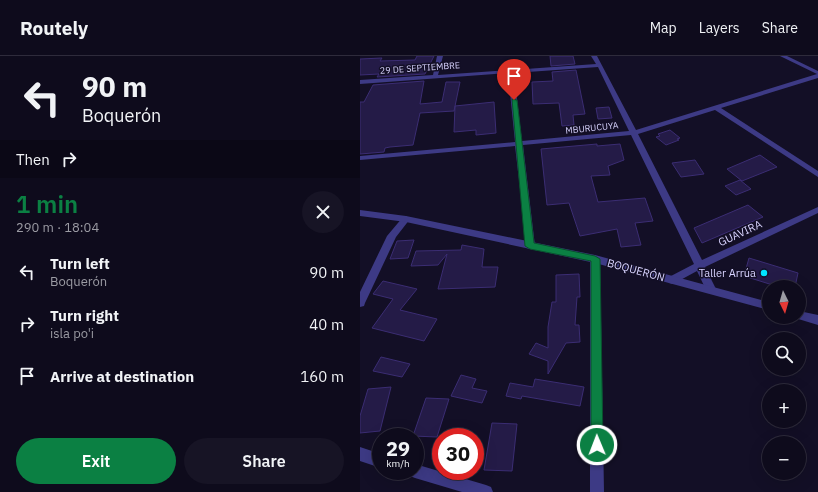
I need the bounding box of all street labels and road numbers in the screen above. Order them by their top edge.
street label: 29 DE SEPTIEMBRE [379,59,460,76]
street label: MBURUCUYA [565,119,619,136]
street label: GUAVIRA [716,217,764,249]
street label: BOQUERÓN [606,256,666,284]

